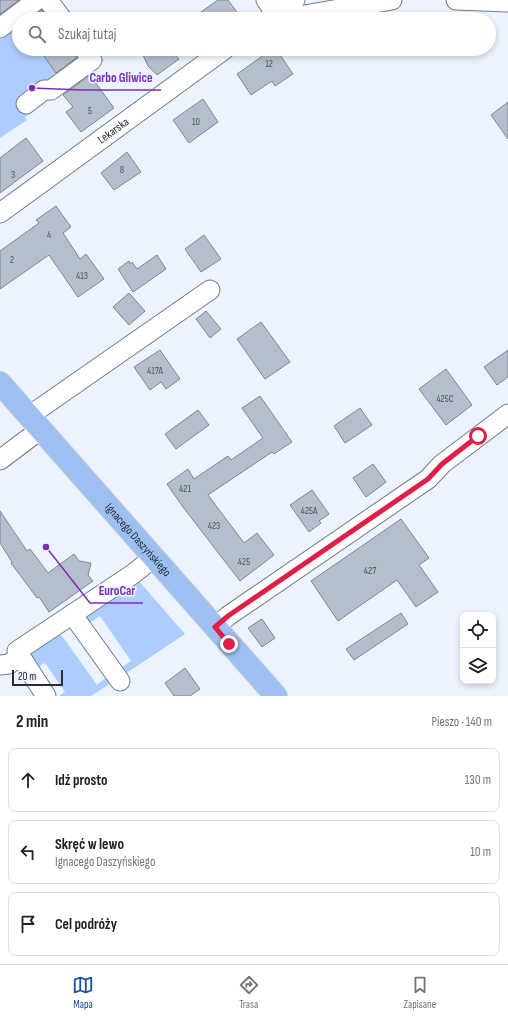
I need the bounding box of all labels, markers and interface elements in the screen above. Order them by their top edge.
search box [12,12,496,56]
icon: search [26,23,48,45]
text: Szukaj tutaj [58,25,116,44]
house number: 12 [265,58,273,70]
callout: Carbo Gliwice [82,65,161,90]
text: Carbo Gliwice [90,70,153,86]
house number: 5 [88,105,92,117]
street label: Lekarska [95,114,132,147]
house number: 10 [192,116,200,128]
house number: 8 [120,164,124,176]
house number: 3 [11,169,15,181]
house number: 4 [47,229,51,241]
house number: 2 [10,254,14,266]
house number: 413 [76,270,88,282]
house number: 417A [147,365,164,377]
house number: 425C [436,393,454,405]
route start [469,427,487,445]
house number: 421 [179,483,191,495]
street label: Ignacego Daszyńskiego [102,500,174,580]
house number: 425A [301,505,318,517]
house number: 423 [208,520,220,532]
house number: 425 [238,556,250,568]
house number: 427 [364,565,376,577]
callout: EuroCar [90,578,143,603]
text: EuroCar [99,583,135,599]
map controls [460,612,496,684]
button: locate [460,612,496,648]
route end [220,635,238,653]
button: layers [460,648,496,684]
scale bar [12,668,63,687]
text: 20 m [18,670,36,683]
text: 2 min [16,712,48,732]
text: Pieszo · 140 m [432,714,492,730]
icon: ahead [17,769,39,791]
text: Idź prosto [55,771,108,790]
text: 130 m [465,772,491,788]
text: Skręć w lewo [55,835,124,854]
icon: left [17,841,39,863]
text: 10 m [470,844,491,860]
text: Ignacego Daszyńskiego [55,854,155,870]
icon: arrive [17,913,39,935]
text: Cel podróży [55,915,117,934]
tab: Mapa [72,974,94,1011]
tab: Trasa [238,974,260,1011]
tab: Zapisane [404,974,436,1011]

